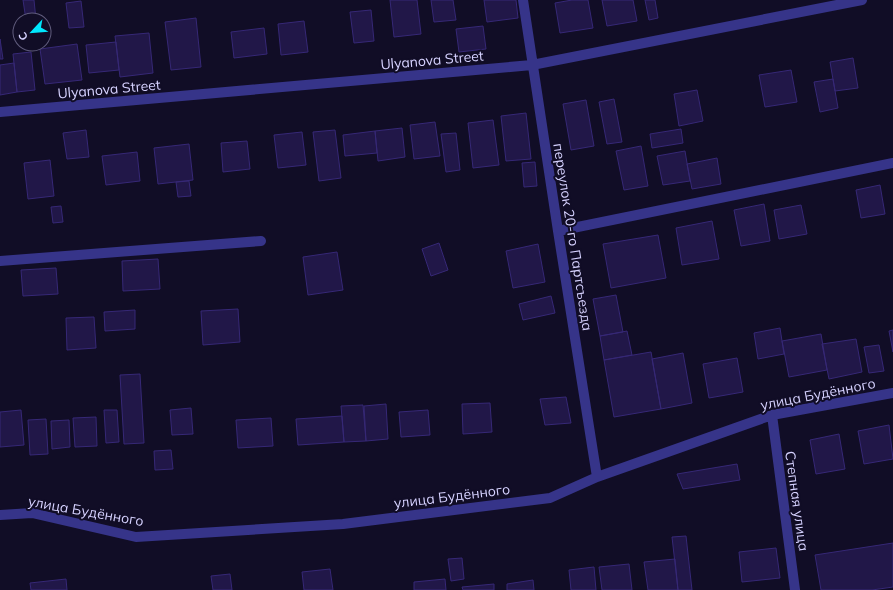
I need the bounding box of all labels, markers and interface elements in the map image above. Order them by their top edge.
north arrow [12,12,52,52]
text: С [15,30,31,43]
street label: Ulyanova Street [380,47,484,73]
street label: Ulyanova Street [57,76,161,102]
street label: переулок 20-го Партсъезда [549,142,597,332]
street label: улица Будённого [759,374,877,414]
street label: Степная улица [781,450,813,552]
street label: улица Будённого [393,480,511,512]
street label: улица Будённого [27,492,145,530]

